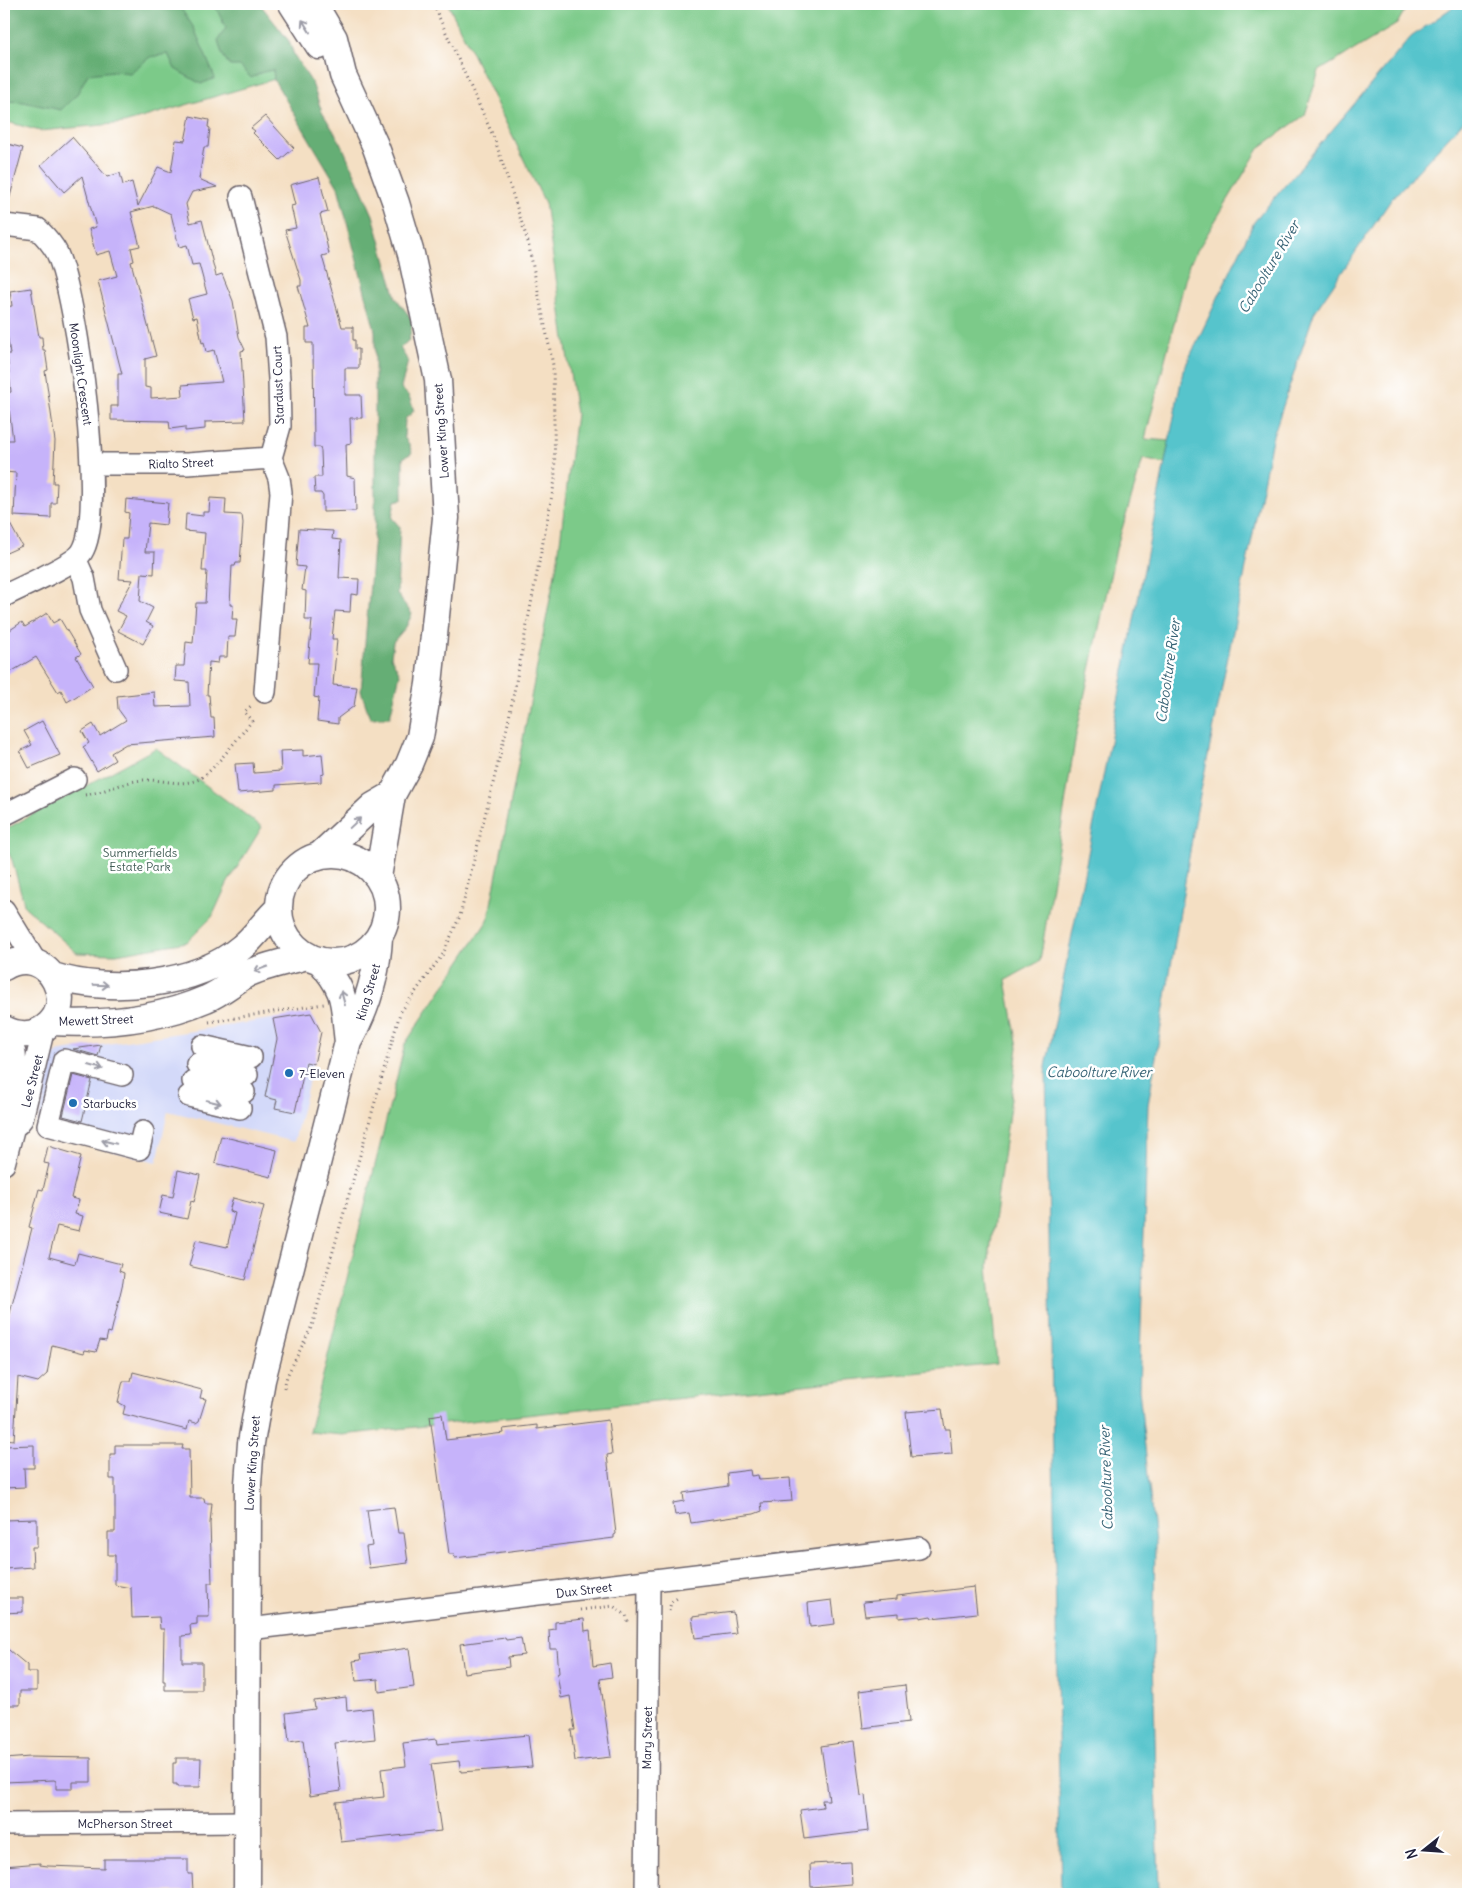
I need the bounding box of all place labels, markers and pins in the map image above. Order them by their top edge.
place label: 7-Eleven [299,1066,345,1081]
marker: 7-Eleven [283,1067,295,1079]
place label: Starbucks [83,1096,137,1111]
marker: Starbucks [67,1097,79,1109]

